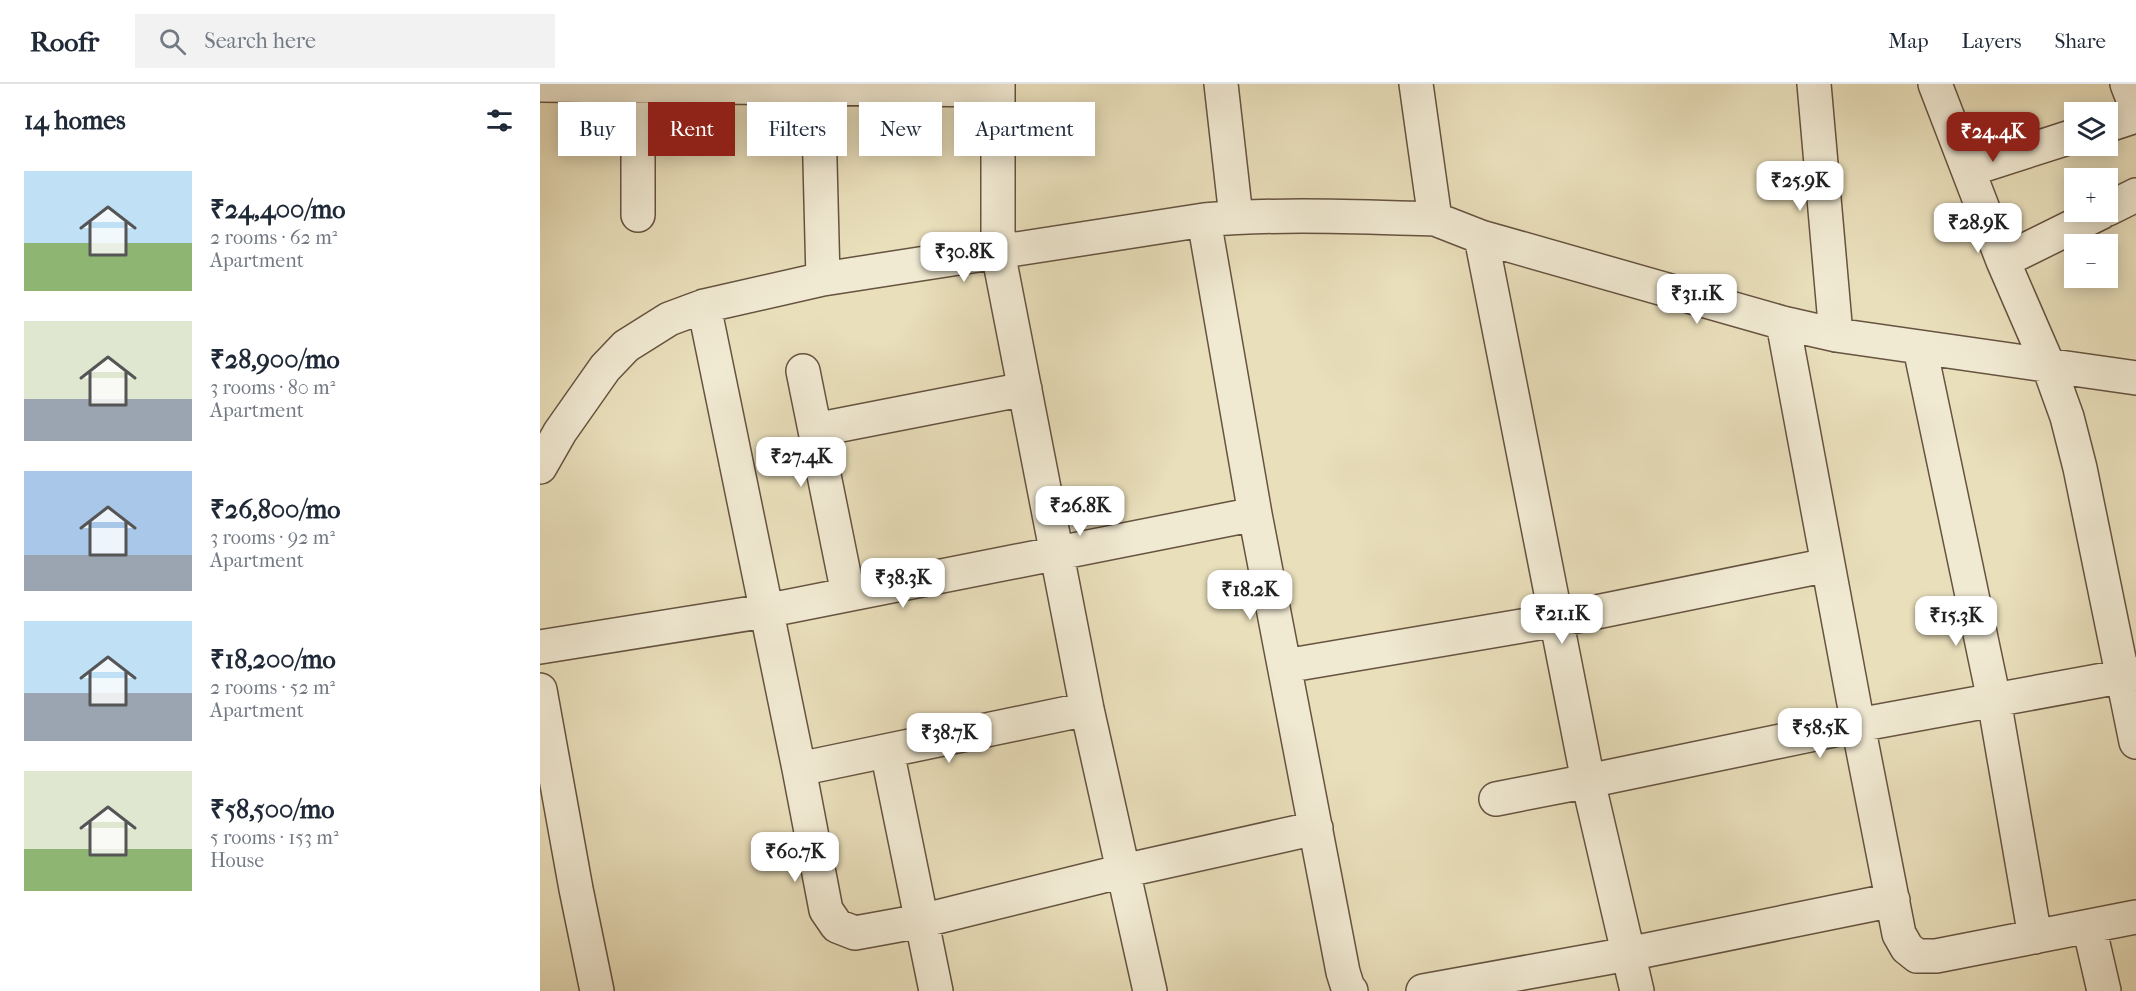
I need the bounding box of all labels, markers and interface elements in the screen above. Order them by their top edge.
search box [135,14,555,68]
text: Roofr [30,25,99,58]
icon: search [156,25,189,58]
text: Search here [204,28,316,54]
text: Map [1888,29,1929,53]
text: Layers [1962,29,2021,53]
text: Share [2054,29,2106,53]
chip: Buy [558,102,636,156]
chip: Rent [648,102,735,156]
chip: Filters [747,102,847,156]
chip: New [859,102,942,156]
chip: Apartment [954,102,1095,156]
map controls [2064,102,2118,288]
button: layers [2064,102,2118,156]
icon: filters [483,104,516,137]
text: 14 homes [24,105,126,136]
pin: ₹24.4K [1944,112,2042,163]
text: ₹24.4K [1961,120,2025,143]
pin: ₹25.9K [1751,161,1849,212]
button: + [2064,168,2118,222]
text: ₹25.9K [1771,169,1829,192]
text: ₹24,400/mo [210,194,345,225]
icon: home [72,195,144,267]
pin: ₹28.9K [1929,203,2027,254]
text: ₹28.9K [1948,211,2008,234]
text: 2 rooms · 62 m² [210,226,337,249]
pin: ₹30.8K [915,232,1013,283]
button: − [2064,234,2118,288]
text: ₹30.8K [934,240,994,263]
text: Apartment [210,249,304,272]
pin: ₹31.1K [1648,274,1746,325]
text: ₹31.1K [1671,282,1723,305]
text: ₹28,900/mo [210,344,340,375]
icon: home [72,345,144,417]
text: 3 rooms · 80 m² [210,376,335,399]
text: Apartment [210,399,304,422]
pin: ₹27.4K [752,437,850,488]
text: ₹27.4K [770,445,832,468]
pin: ₹26.8K [1031,486,1129,537]
text: ₹26,800/mo [210,494,341,525]
text: ₹26.8K [1050,494,1111,517]
icon: home [72,495,144,567]
text: 3 rooms · 92 m² [210,526,335,549]
text: Apartment [210,549,304,572]
pin: ₹38.3K [854,558,952,609]
text: ₹38.3K [875,566,931,589]
pin: ₹18.2K [1201,570,1299,621]
text: ₹18.2K [1221,578,1279,601]
pin: ₹21.1K [1513,594,1611,645]
pin: ₹15.3K [1907,596,2005,647]
text: ₹21.1K [1535,602,1589,625]
text: ₹15.3K [1929,604,1983,627]
text: ₹18,200/mo [210,644,336,675]
icon: home [72,645,144,717]
text: 2 rooms · 52 m² [210,676,335,699]
text: Apartment [210,699,304,722]
pin: ₹58.5K [1771,708,1869,759]
pin: ₹38.7K [900,713,998,764]
text: ₹58.5K [1792,716,1848,739]
text: ₹38.7K [921,721,977,744]
text: ₹58,500/mo [210,794,334,825]
icon: home [72,795,144,867]
text: 5 rooms · 153 m² [210,826,339,849]
pin: ₹60.7K [746,832,844,883]
text: ₹60.7K [765,840,825,863]
text: House [210,849,264,872]

